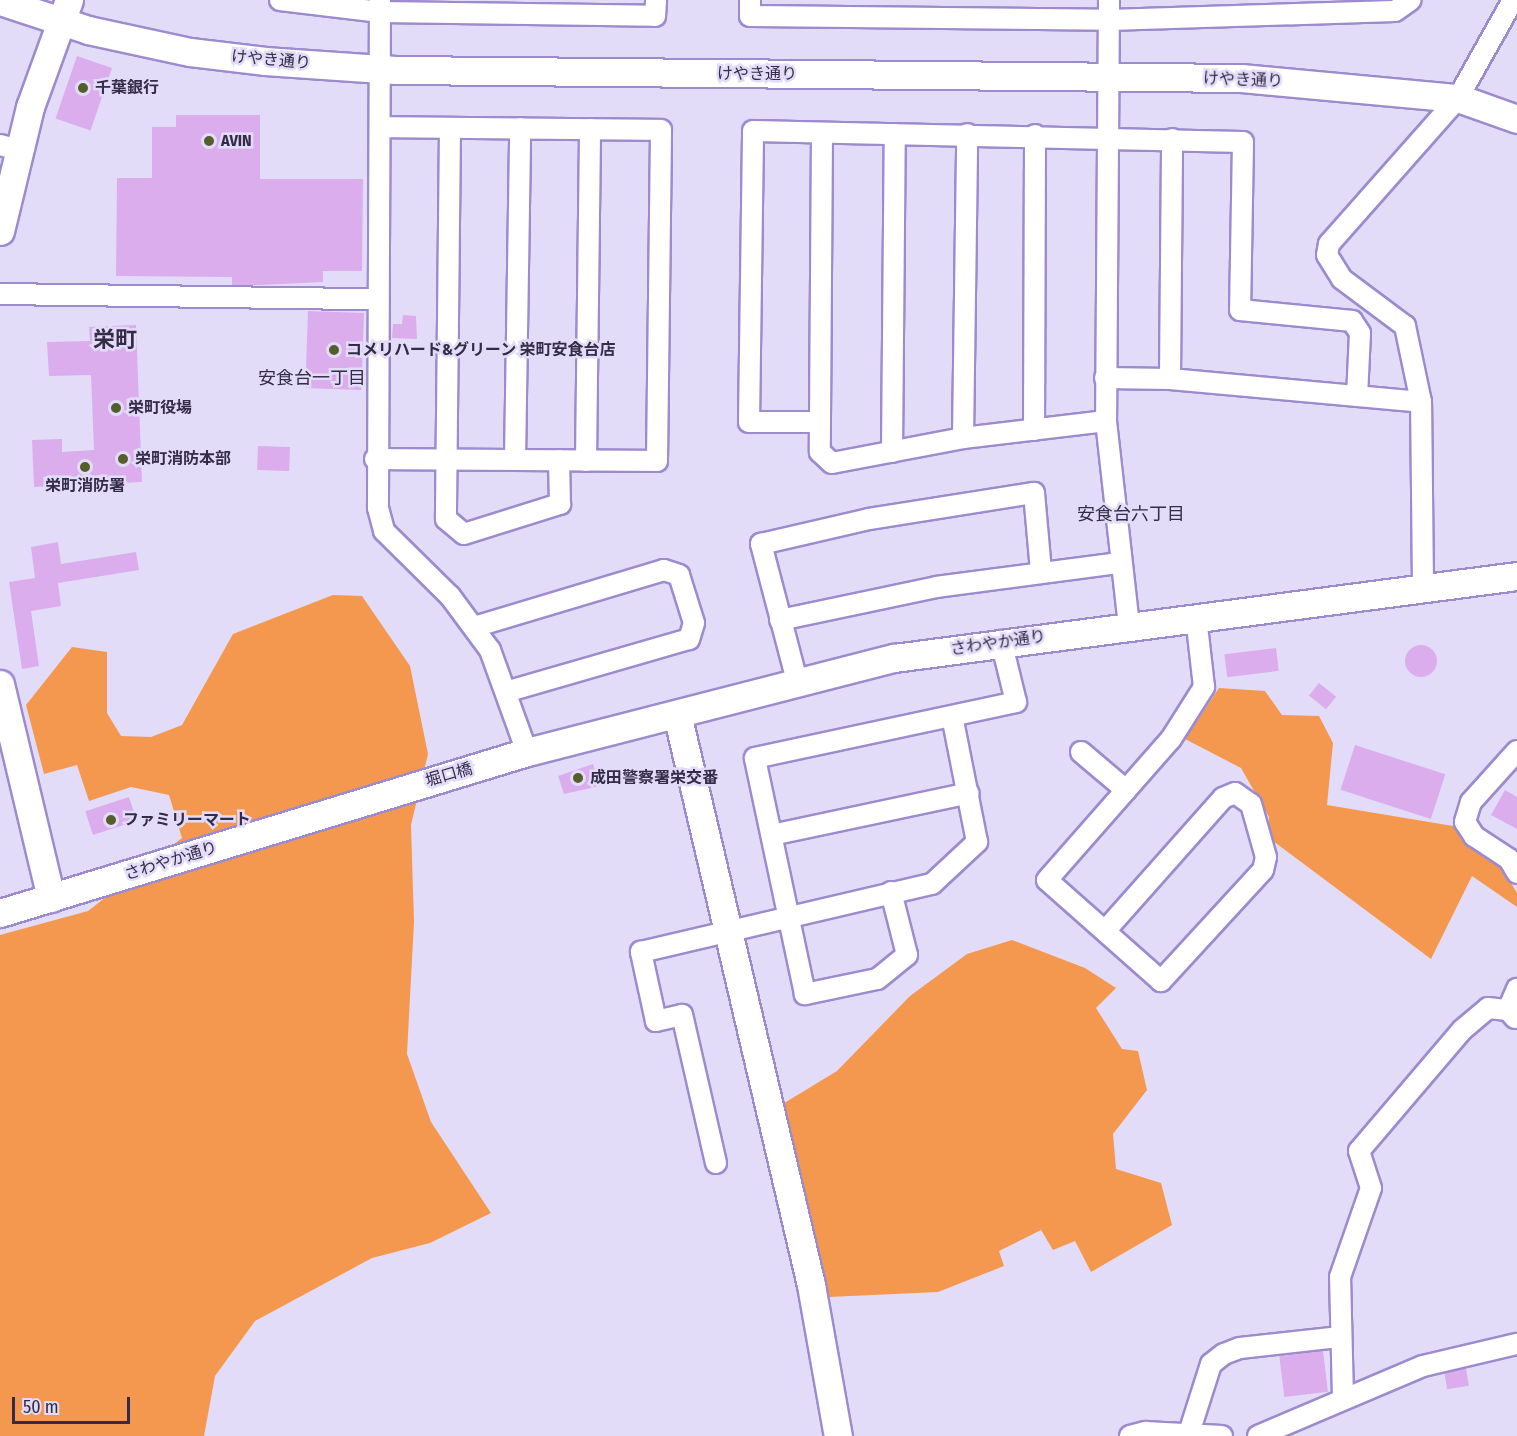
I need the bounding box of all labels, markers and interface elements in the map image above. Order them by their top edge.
street label: けやき通り [230,47,312,73]
street label: けやき通り [717,64,797,84]
street label: けやき通り [1203,69,1283,91]
place label: 千葉銀行 [95,78,159,98]
marker: 千葉銀行 [76,81,90,95]
place label: AVIN [221,131,252,151]
marker: AVIN [202,134,216,148]
district label: 栄町 [93,327,137,353]
place label: コメリハード&グリーン 栄町安食台店 [346,340,616,360]
marker: コメリハード&グリーン 栄町安食台店 [327,343,341,357]
district label: 安食台一丁目 [258,367,366,389]
place label: 栄町役場 [128,398,192,418]
marker: 栄町役場 [109,401,123,415]
place label: 栄町消防本部 [135,449,231,469]
marker: 栄町消防本部 [116,452,130,466]
marker: 栄町消防署 [78,460,92,474]
place label: 栄町消防署 [45,476,125,496]
district label: 安食台六丁目 [1077,503,1185,525]
street label: さわやか通り [949,627,1047,659]
street label: 堀口橋 [423,759,475,791]
place label: 成田警察署栄交番 [590,768,718,788]
marker: 成田警察署栄交番 [571,771,585,785]
place label: ファミリーマート [123,810,251,830]
marker: ファミリーマート [104,813,118,827]
street label: さわやか通り [122,838,220,884]
scale bar [15,1385,134,1423]
text: 50 m [23,1396,59,1418]

